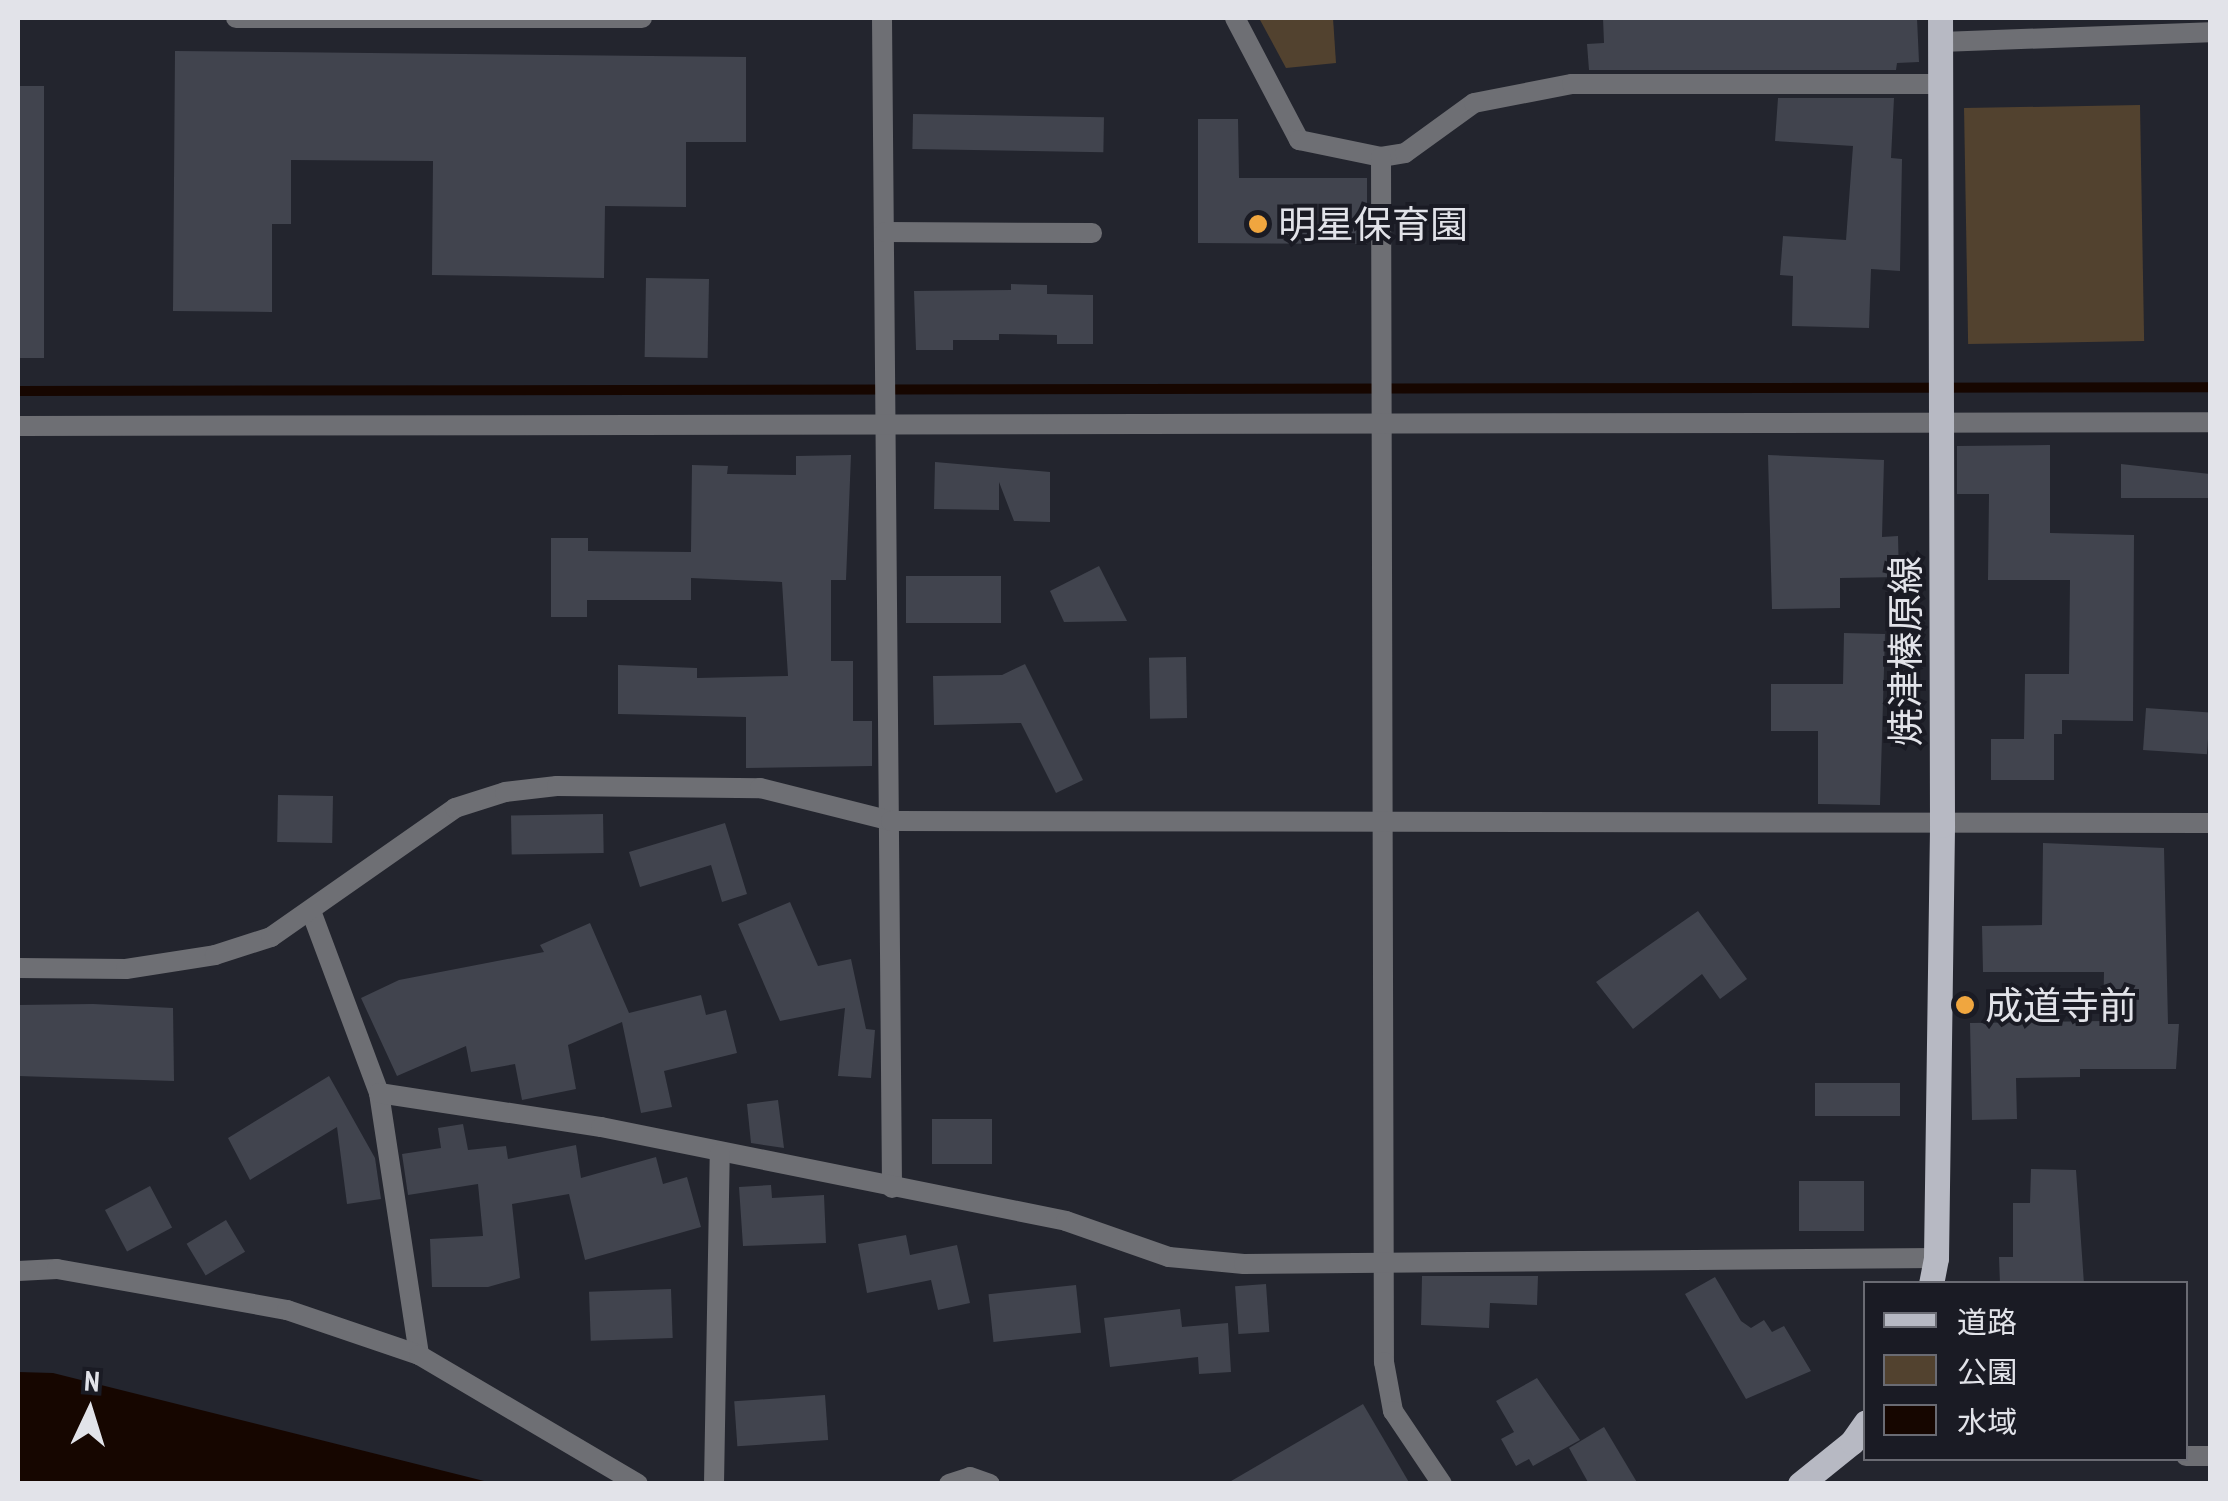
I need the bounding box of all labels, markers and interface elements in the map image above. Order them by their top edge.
place label: 明星保育園 [1278,201,1468,247]
marker: 明星保育園 [1247,213,1269,235]
street label: 焼津榛原線 [1882,556,1928,746]
place label: 成道寺前 [1985,982,2137,1028]
marker: 成道寺前 [1954,994,1976,1016]
legend [1863,1281,2188,1461]
text: 道路 [1957,1302,2017,1341]
text: 公園 [1957,1352,2017,1391]
north arrow [40,1361,140,1461]
text: N [83,1362,101,1400]
text: 水域 [1957,1402,2017,1441]

